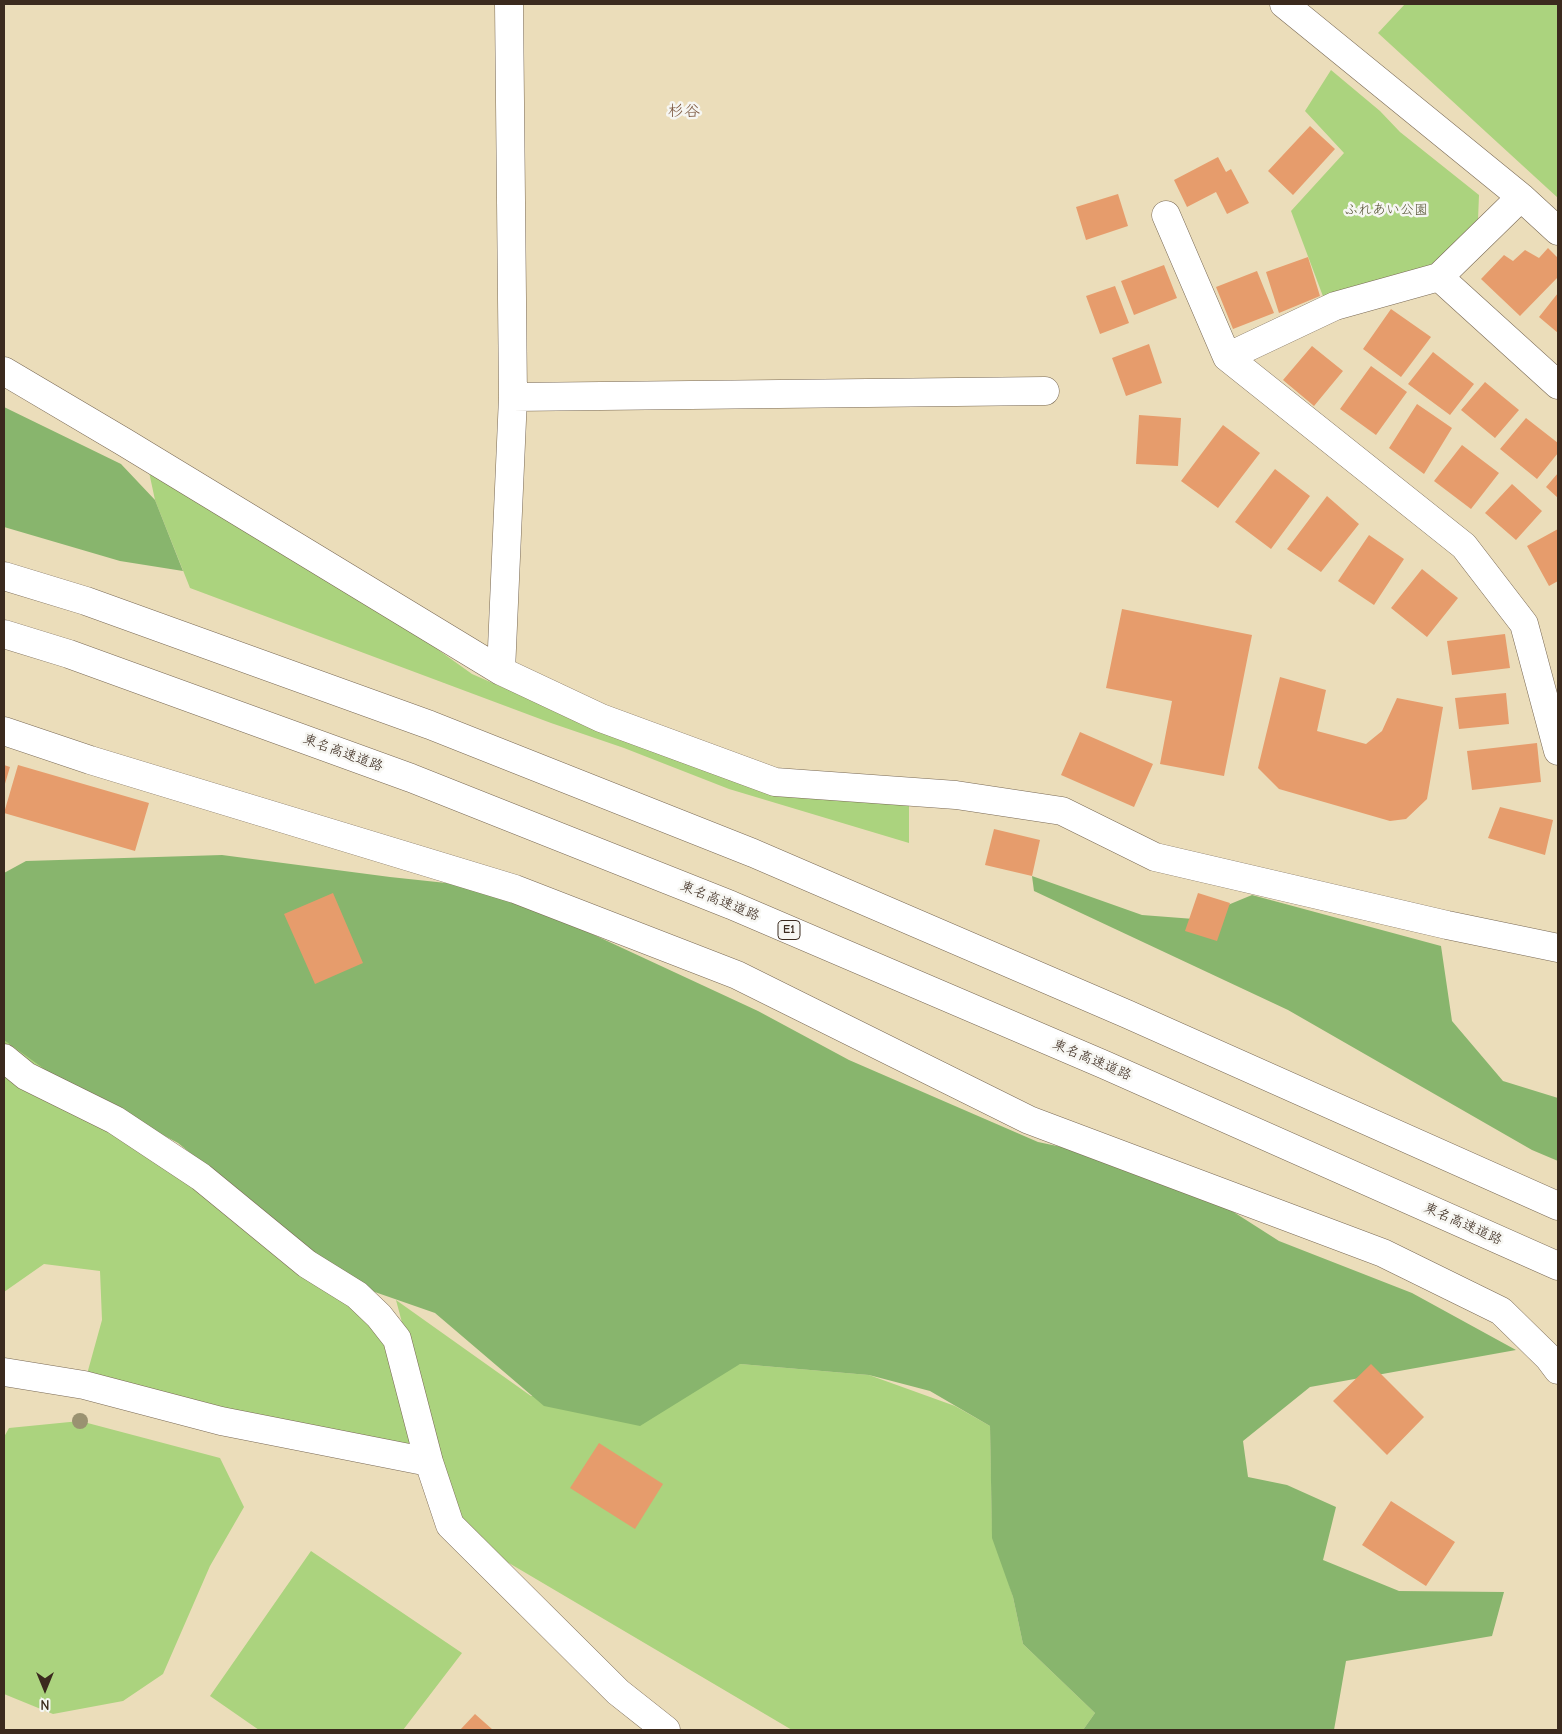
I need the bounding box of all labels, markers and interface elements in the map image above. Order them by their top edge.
district label: 杉谷 [668,101,700,121]
park label: ふれあい公園 [1344,202,1428,218]
street label: 東名高速道路 [301,731,385,775]
street label: 東名高速道路 [678,877,762,925]
road number: E1 [778,920,800,940]
street label: 東名高速道路 [1050,1036,1134,1084]
street label: 東名高速道路 [1421,1199,1505,1249]
north arrow [20,1664,70,1714]
text: N [40,1696,50,1713]

